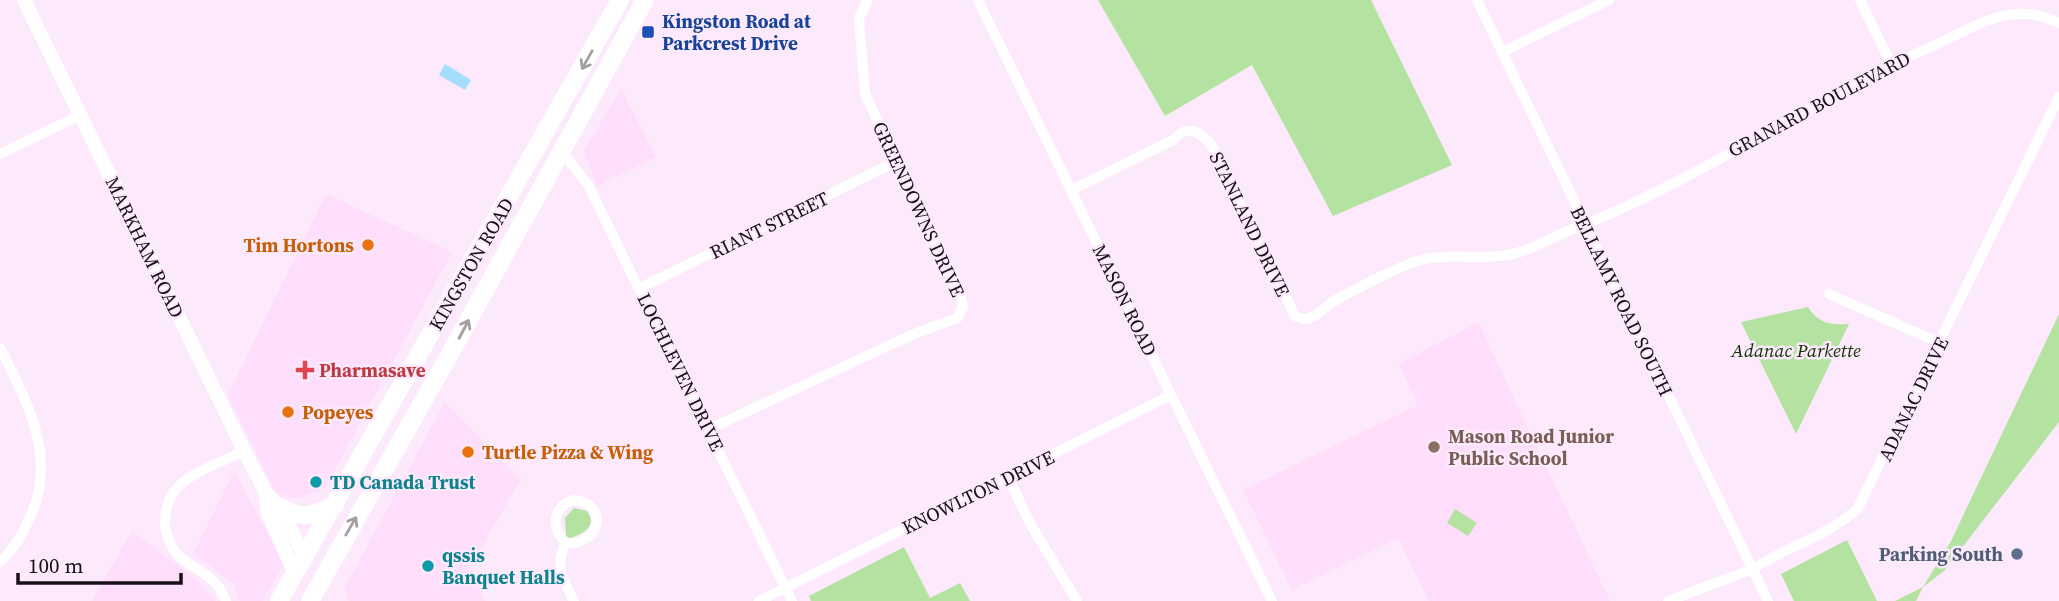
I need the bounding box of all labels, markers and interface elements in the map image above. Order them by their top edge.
place label: Kingston Road at Parkcrest Drive [662,8,811,56]
marker: Kingston Road at Parkcrest Drive [640,24,656,40]
street label: GRANARD BOULEVARD [1723,45,1915,163]
one-way arrow [580,49,594,69]
street label: GREENDOWNS DRIVE [867,117,971,301]
street label: STANLAND DRIVE [1204,147,1296,301]
street label: MARKHAM ROAD [100,172,190,322]
street label: RIANT STREET [705,185,833,265]
street label: KINGSTON ROAD [422,193,520,335]
street label: BELLAMY ROAD SOUTH [1565,202,1679,400]
place label: Tim Hortons [243,232,354,258]
marker: Tim Hortons [360,237,376,253]
street label: MASON ROAD [1087,240,1163,360]
street label: LOCHLEVEN DRIVE [631,289,731,455]
one-way arrow [458,319,471,340]
street label: ADANAC DRIVE [1872,333,1954,465]
park label: Adanac Parkette [1730,337,1861,363]
place label: Pharmasave [319,357,426,383]
marker: Pharmasave [297,362,313,378]
place label: Popeyes [302,399,374,425]
marker: Popeyes [280,404,296,420]
place label: Mason Road Junior Public School [1448,423,1614,471]
place label: Turtle Pizza & Wing [482,439,654,465]
marker: Mason Road Junior Public School [1426,439,1442,455]
marker: Turtle Pizza & Wing [460,444,476,460]
street label: KNOWLTON DRIVE [897,444,1059,540]
place label: TD Canada Trust [330,469,476,495]
marker: TD Canada Trust [308,474,324,490]
one-way arrow [344,517,358,537]
place label: Parking South [1879,541,2003,567]
scale bar [18,542,180,586]
place label: qssis Banquet Halls [442,542,565,590]
marker: Parking South [2009,546,2025,562]
text: 100 m [28,551,83,580]
marker: qssis Banquet Halls [420,558,436,574]

